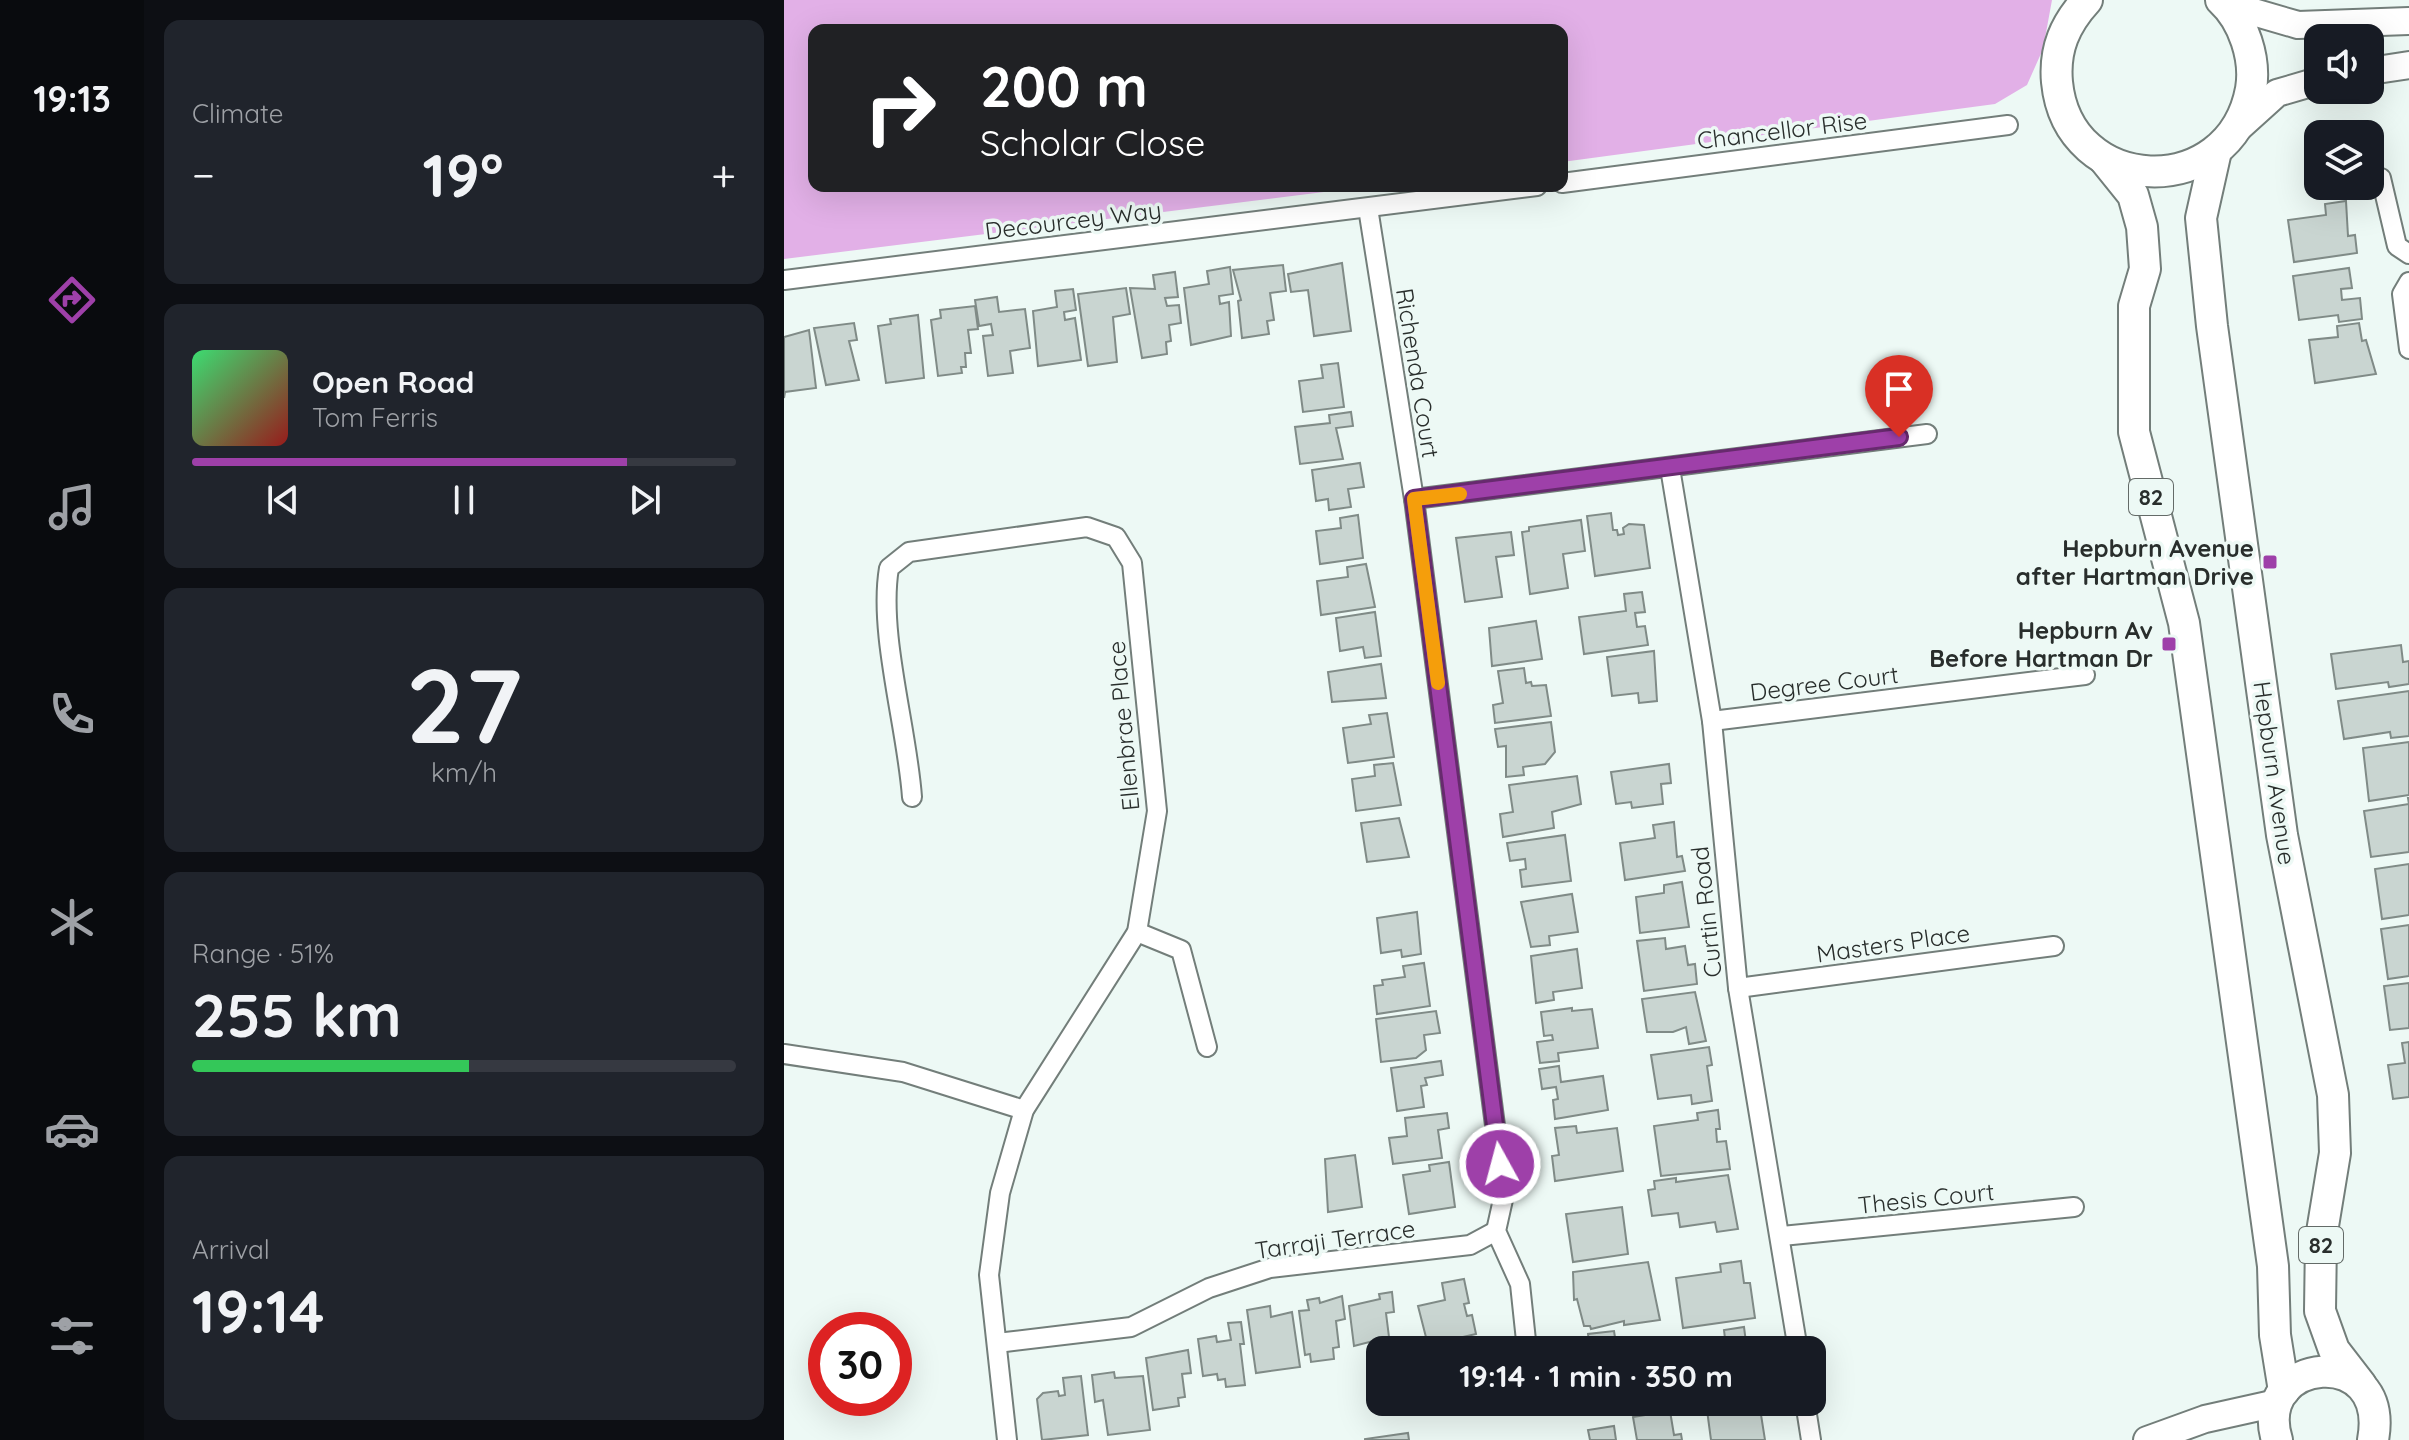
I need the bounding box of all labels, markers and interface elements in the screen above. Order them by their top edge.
map controls [2304,24,2384,200]
button: sound [2304,24,2384,104]
text: 200 m [980,51,1148,121]
icon: right [848,56,952,160]
text: 19:13 [33,76,111,121]
text: Climate [192,97,283,130]
street label: Chancellor Rise [1695,105,1869,155]
text: Scholar Close [980,120,1205,165]
button: layers [2304,120,2384,200]
text: 19° [423,137,504,212]
text: − [192,147,215,202]
text: + [711,147,736,202]
street label: Decourcey Way [983,194,1163,246]
icon: directions [44,272,100,328]
street label: Richenda Court [1390,286,1446,460]
pin [1865,355,1933,437]
text: Open Road [312,363,474,401]
icon: arrive [1877,367,1921,411]
text: Tom Ferris [312,401,438,434]
icon: previous [261,478,305,522]
icon: pause [442,478,486,522]
icon: next [623,478,667,522]
icon: music [44,479,100,535]
road number: 82 [2129,479,2173,515]
place label: Hepburn Avenue after Hartman Drive [2016,533,2254,591]
marker: Hepburn Avenue after Hartman Drive [2261,553,2279,571]
place label: Hepburn Av Before Hartman Dr [1929,615,2153,673]
marker: Hepburn Av Before Hartman Dr [2160,635,2178,653]
text: 27 [406,639,522,769]
street label: Ellenbrae Place [1101,640,1145,812]
street label: Degree Court [1748,659,1900,707]
street label: Hepburn Avenue [2247,679,2303,867]
icon: phone [44,686,100,742]
text: km/h [431,756,497,789]
street label: Curtin Road [1684,845,1728,979]
icon: climate [44,894,100,950]
street label: Masters Place [1814,917,1972,969]
text: Range · 51% [192,937,334,970]
text: 255 km [192,977,402,1052]
icon: car [44,1101,100,1157]
position arrow [1458,1122,1542,1206]
street label: Thesis Court [1856,1176,1996,1220]
street label: Tarraji Terrace [1253,1213,1417,1265]
road number: 82 [2299,1227,2343,1263]
text: Arrival [192,1233,270,1266]
text: 19:14 [192,1273,324,1348]
icon: filters [44,1308,100,1364]
speed limit sign: 30 [808,1312,912,1416]
text: 19:14 · 1 min · 350 m [1459,1357,1733,1395]

